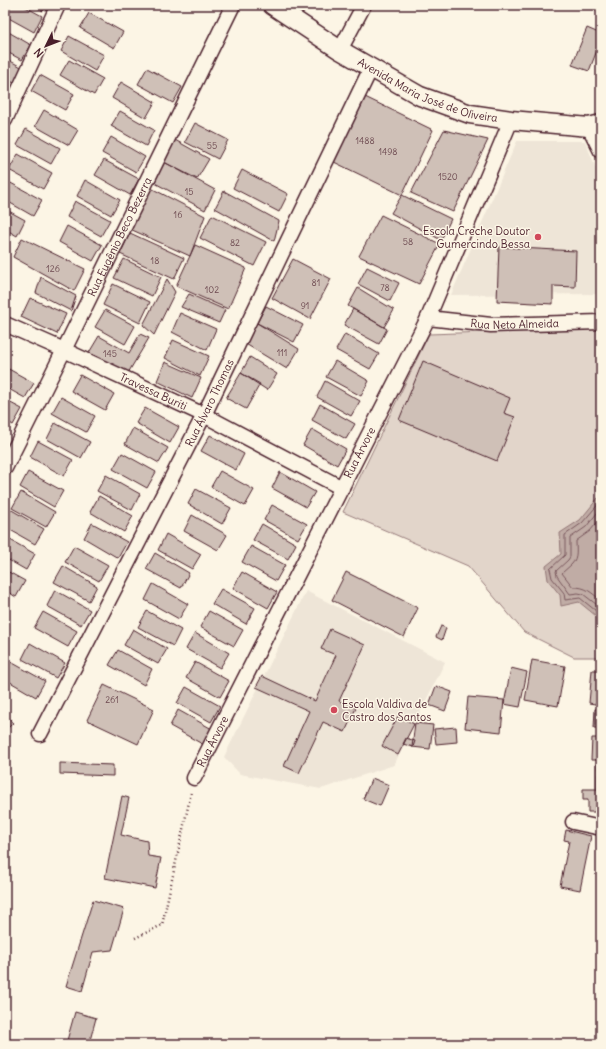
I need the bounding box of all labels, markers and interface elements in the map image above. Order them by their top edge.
north arrow [26,26,66,66]
text: N [31,45,46,60]
street label: Avenida Maria José de Oliveira [355,55,499,125]
house number: 1488 [355,135,375,146]
house number: 55 [207,140,217,151]
house number: 1498 [378,146,398,157]
house number: 1520 [438,171,458,182]
street label: Rua Eugênio Beco Bezerra [84,175,155,299]
house number: 15 [185,186,193,197]
house number: 16 [174,209,182,220]
place label: Escola Creche Doutor Gumercindo Bessa [423,224,531,251]
marker: Escola Creche Doutor Gumercindo Bessa [533,232,543,242]
house number: 58 [403,236,413,247]
house number: 82 [230,237,240,248]
house number: 18 [151,255,159,266]
house number: 126 [46,263,60,274]
house number: 81 [312,277,320,288]
house number: 78 [380,282,390,293]
house number: 102 [205,284,219,295]
house number: 91 [301,300,309,311]
street label: Rua Neto Almeida [470,316,559,332]
house number: 111 [277,347,287,358]
house number: 145 [103,348,117,359]
street label: Rua Álvaro Thomas [182,357,237,449]
street label: Travessa Buriti [117,370,189,413]
street label: Rua Árvore [341,425,378,481]
house number: 261 [105,694,119,705]
place label: Escola Valdiva de Castro dos Santos [342,697,431,724]
marker: Escola Valdiva de Castro dos Santos [329,705,339,715]
street label: Rua Árvore [194,714,231,769]

